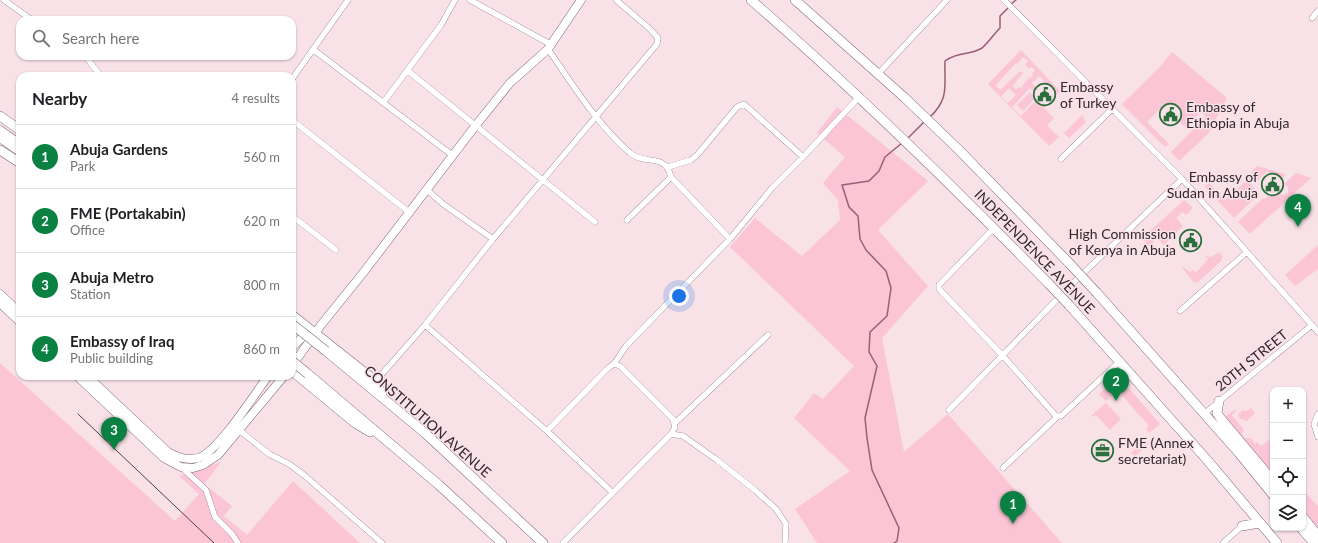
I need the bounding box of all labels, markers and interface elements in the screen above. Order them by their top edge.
search box [16,16,296,60]
icon: search [30,27,52,49]
text: Search here [62,29,139,47]
place label: Embassy of Turkey [1060,78,1117,111]
public building icon: Embassy of Turkey [1032,81,1058,107]
text: Nearby [32,88,87,109]
text: 4 results [232,90,280,106]
place label: Embassy of Ethiopia in Abuja [1186,98,1289,131]
public building icon: Embassy of Ethiopia in Abuja [1157,101,1183,127]
text: Abuja Gardens [70,140,168,158]
text: 1 [41,149,49,165]
text: 560 m [243,149,280,165]
text: Park [70,158,95,174]
place label: Embassy of Sudan in Abuja [1167,168,1258,201]
public building icon: Embassy of Sudan in Abuja [1260,171,1286,197]
street label: INDEPENDENCE AVENUE [971,185,1099,317]
pin: 4 [1285,194,1311,227]
text: FME (Portakabin) [70,204,186,222]
text: 2 [41,213,49,229]
text: 620 m [243,213,280,229]
text: Office [70,222,105,238]
place label: High Commission of Kenya in Abuja [1069,225,1176,258]
public building icon: High Commission of Kenya in Abuja [1178,228,1204,254]
text: Abuja Metro [70,268,154,286]
text: 3 [41,277,49,293]
text: 800 m [243,277,280,293]
text: Station [70,286,110,302]
your location [669,286,689,306]
street label: 20TH STREET [1212,325,1291,394]
text: Embassy of Iraq [70,332,175,350]
text: 4 [41,341,49,357]
text: 860 m [243,341,280,357]
text: Public building [70,350,153,366]
street label: CONSTITUTION AVENUE [361,361,495,481]
pin: 2 [1103,368,1129,401]
map controls [1270,387,1306,531]
button: + [1270,387,1306,423]
pin: 3 [101,417,127,450]
button: − [1270,423,1306,459]
place label: FME (Annex secretariat) [1118,434,1194,467]
office icon: FME (Annex secretariat) [1090,437,1116,463]
button: locate [1270,459,1306,495]
pin: 1 [1000,491,1026,524]
button: layers [1270,495,1306,531]

